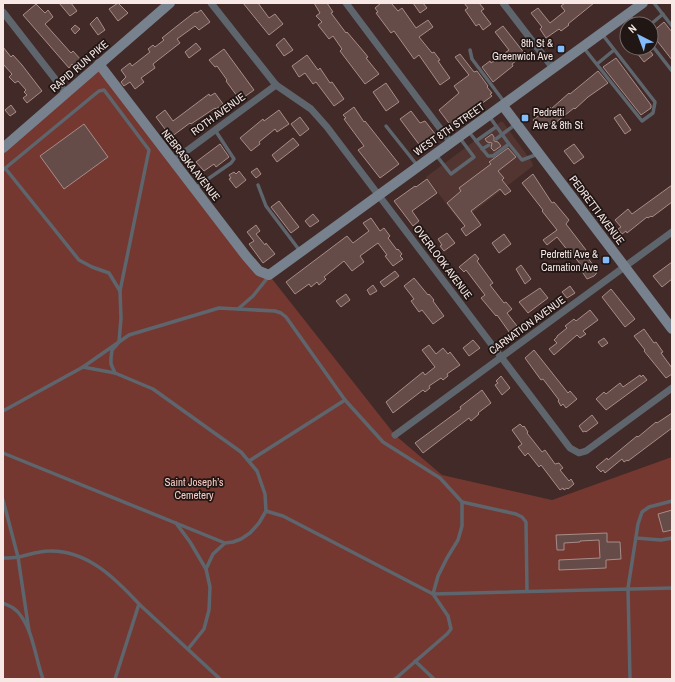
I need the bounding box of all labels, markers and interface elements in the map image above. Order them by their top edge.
north arrow [619,16,659,56]
text: N [625,21,639,36]
place label: 8th St & Greenwich Ave [492,36,553,63]
street label: RAPID RUN PIKE [47,37,111,95]
marker: 8th St & Greenwich Ave [556,44,566,54]
street label: ROTH AVENUE [188,90,248,138]
street label: WEST 8TH STREET [411,99,488,159]
place label: Pedretti Ave & 8th St [532,105,583,132]
marker: Pedretti Ave & 8th St [520,113,530,123]
street label: NEBRASKA AVENUE [159,126,223,204]
street label: PEDRETTI AVENUE [566,173,628,247]
street label: OVERLOOK AVENUE [411,222,475,302]
place label: Pedretti Ave & Carnation Ave [540,247,598,274]
marker: Pedretti Ave & Carnation Ave [601,255,611,265]
street label: CARNATION AVENUE [486,293,568,357]
park label: Saint Joseph’s Cemetery [164,475,224,502]

